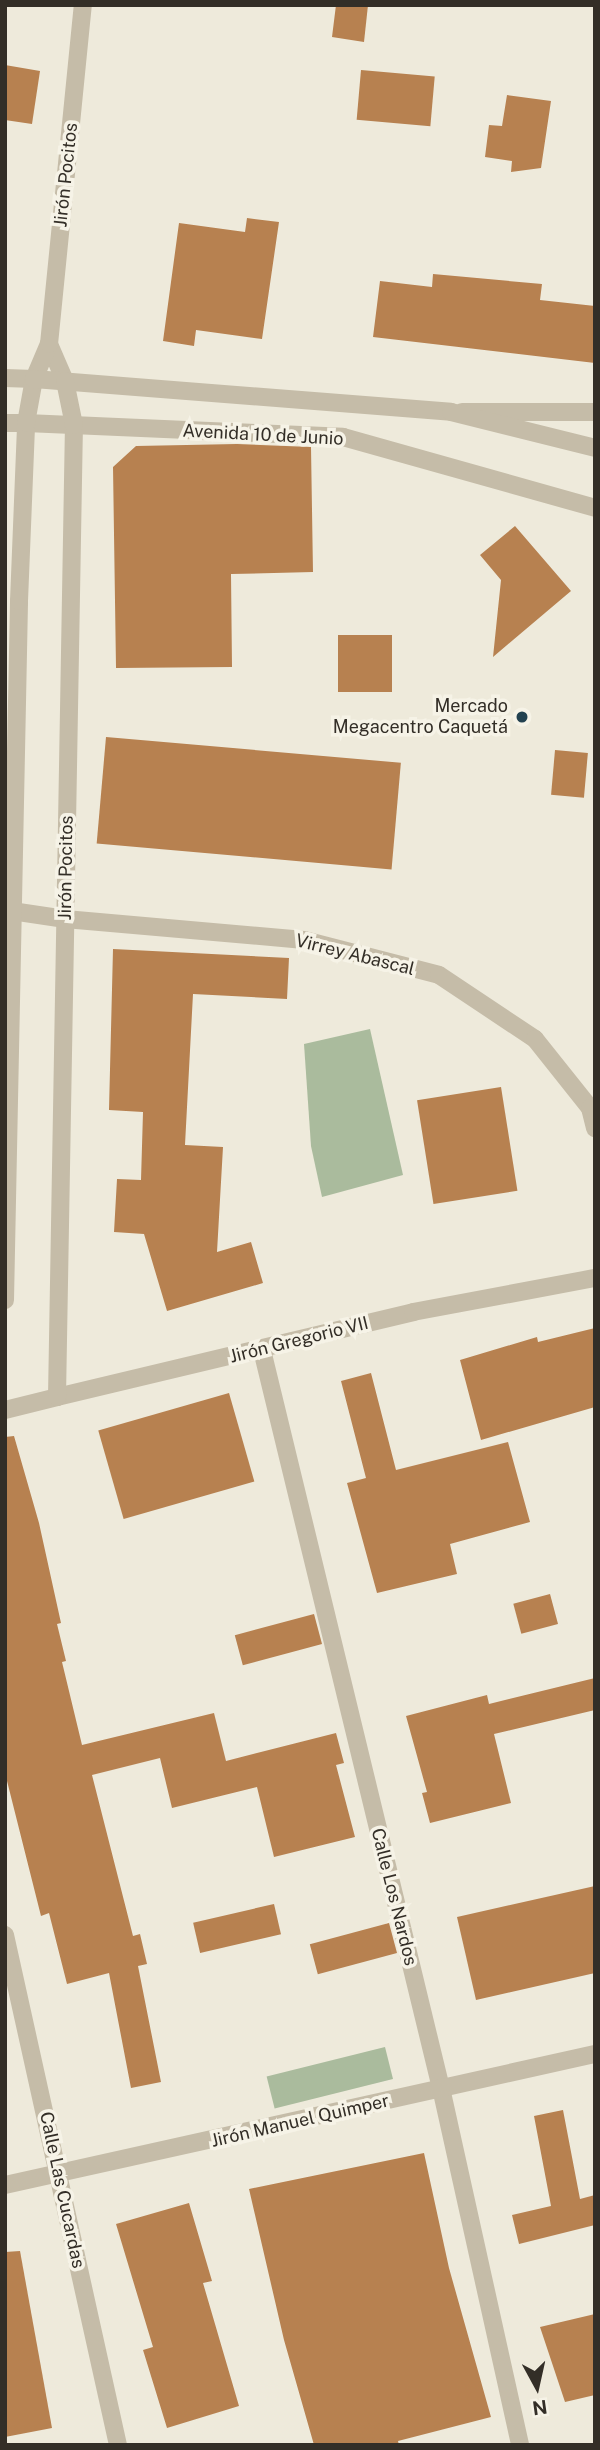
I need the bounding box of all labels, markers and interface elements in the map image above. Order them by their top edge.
street label: Jirón Pocitos [50,122,82,228]
street label: Avenida 10 de Junio [182,420,344,450]
place label: Mercado Megacentro Caquetá [333,696,508,738]
marker: Mercado Megacentro Caquetá [514,709,530,725]
street label: Jirón Pocitos [54,815,78,921]
street label: Virrey Abascal [293,930,417,980]
street label: Jirón Gregorio VII [227,1312,371,1368]
street label: Calle Los Nardos [366,1826,422,1968]
street label: Jirón Manuel Quimper [209,2090,391,2152]
street label: Calle Las Cucardas [35,2110,89,2270]
north arrow [502,2352,572,2422]
text: N [531,2396,549,2420]

